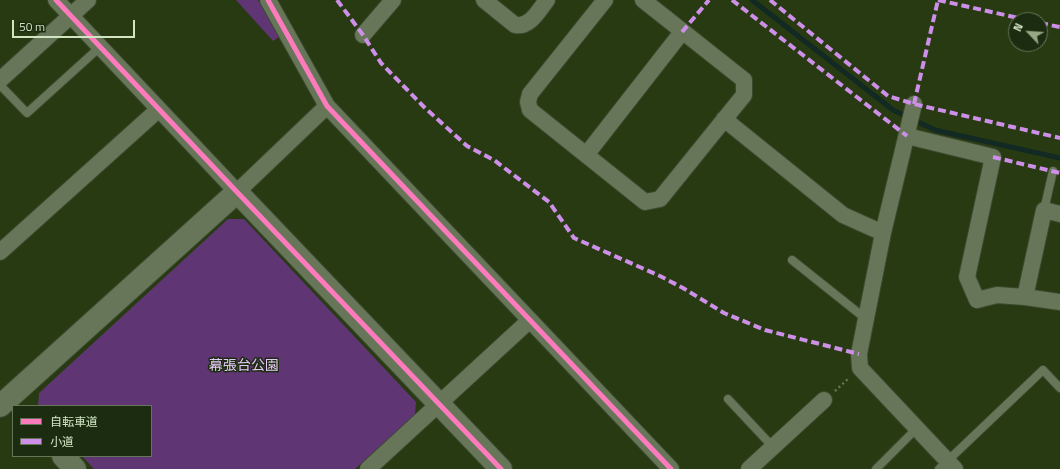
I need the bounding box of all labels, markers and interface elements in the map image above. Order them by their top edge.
scale bar [14,12,137,38]
north arrow [1008,12,1048,52]
text: 50 m [19,17,45,36]
text: N [1009,21,1027,34]
park label: 幕張台公園 [209,359,279,375]
legend [12,405,152,457]
text: 自転車道 [50,412,98,431]
text: 小道 [50,432,74,451]

